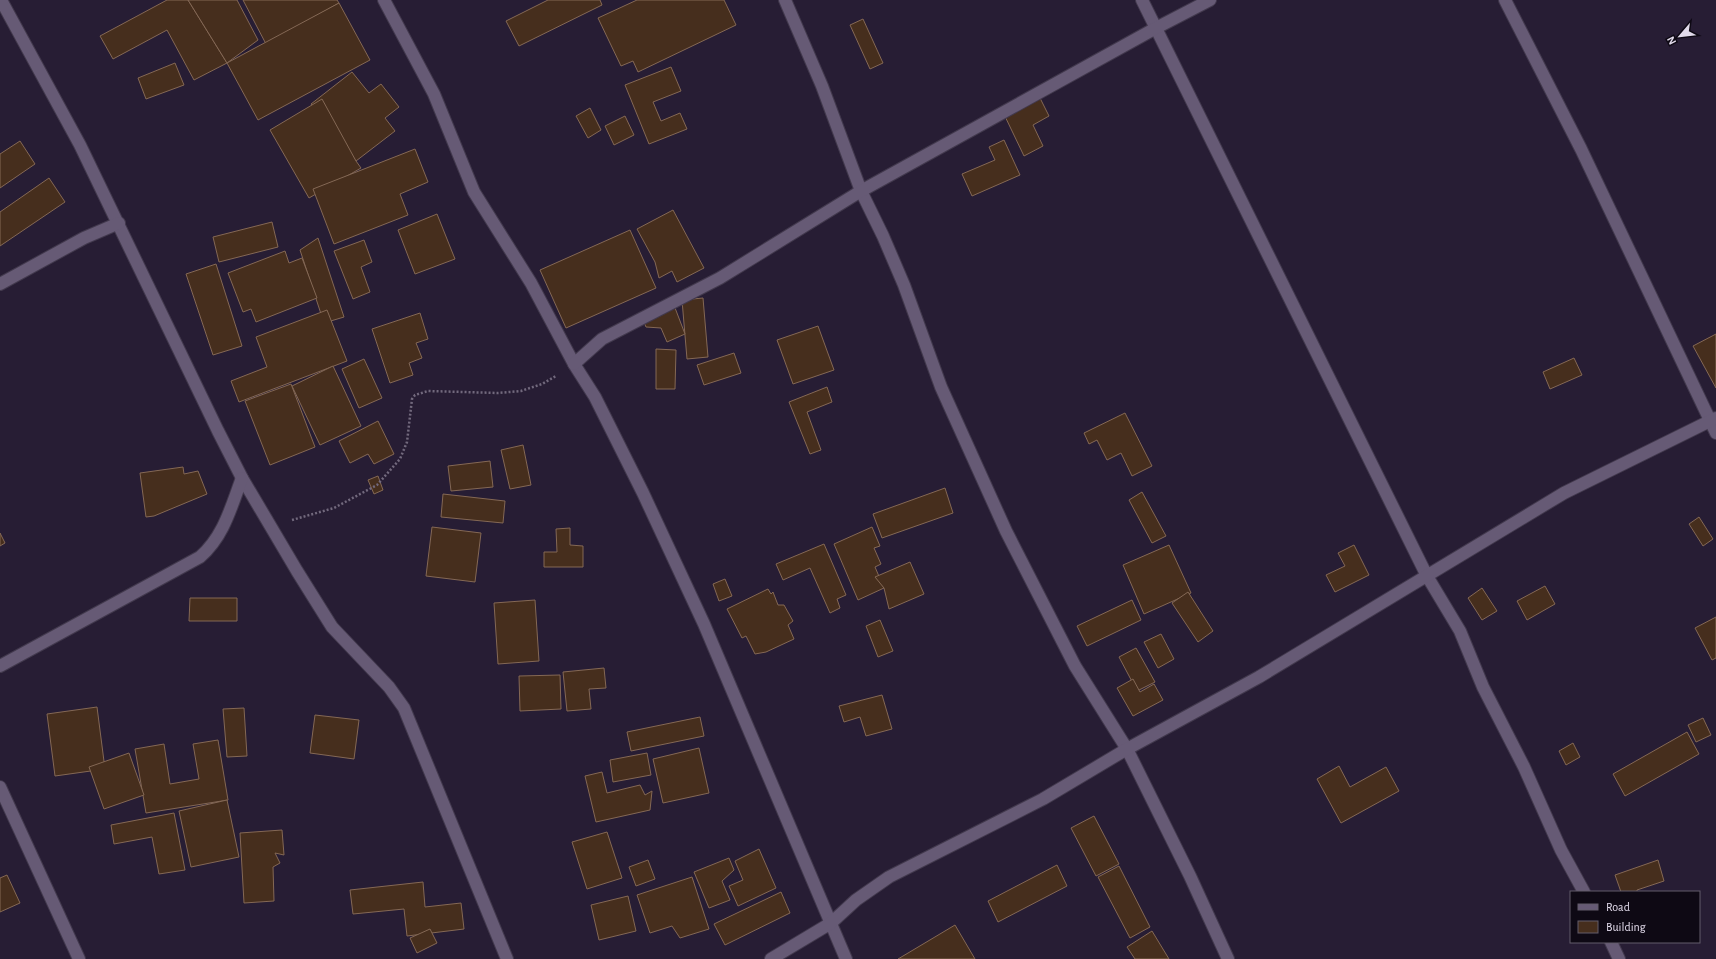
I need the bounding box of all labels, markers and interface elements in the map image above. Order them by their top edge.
north arrow [1660,16,1700,56]
text: N [1665,34,1678,46]
legend [1570,891,1700,943]
text: Road [1606,901,1630,913]
text: Building [1606,921,1646,933]

